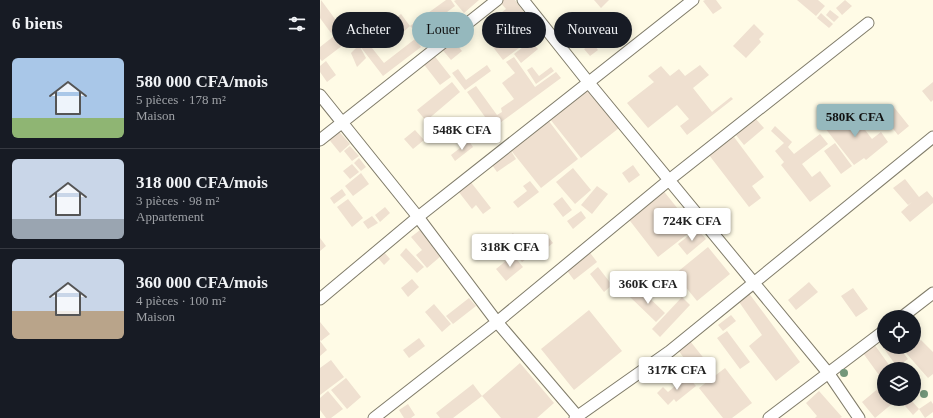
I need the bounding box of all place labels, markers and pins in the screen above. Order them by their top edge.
pin: 580K CFA [814,104,896,138]
pin: 548K CFA [421,117,503,151]
pin: 724K CFA [651,208,733,242]
pin: 318K CFA [469,234,551,268]
pin: 360K CFA [607,271,689,305]
pin: 317K CFA [636,357,718,391]

